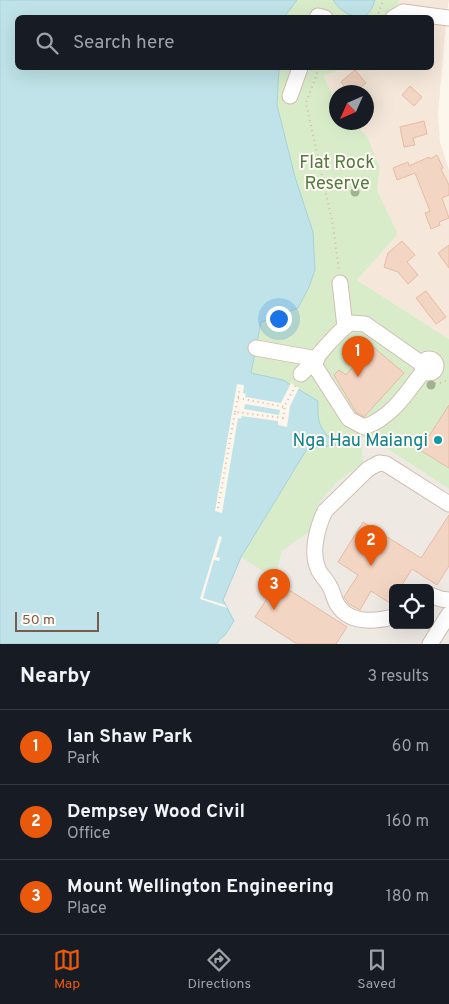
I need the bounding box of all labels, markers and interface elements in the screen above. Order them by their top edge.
search box [15,15,434,70]
icon: search [33,29,61,57]
text: Search here [73,31,175,55]
north arrow [329,85,374,130]
park label: Flat Rock Reserve [299,152,375,196]
your location [266,306,292,332]
pin: 1 [342,336,374,377]
place label: Nga Hau Maiangi [293,430,428,453]
marker: Nga Hau Maiangi [432,434,444,446]
pin: 2 [355,525,387,566]
pin: 3 [258,569,290,610]
map controls [389,584,434,629]
button: locate [389,584,434,629]
scale bar [15,609,99,632]
text: 50 m [22,612,55,629]
text: Nearby [20,663,91,690]
text: 3 results [367,667,429,687]
text: Ian Shaw Park [67,725,193,749]
text: 1 [33,737,39,757]
text: 60 m [392,737,429,757]
text: Park [67,749,100,769]
text: Dempsey Wood Civil [67,800,245,824]
text: 2 [31,812,41,832]
text: 160 m [386,812,429,832]
text: Office [67,824,110,844]
text: Mount Wellington Engineering [67,875,334,899]
text: 3 [31,887,41,907]
text: 180 m [386,887,429,907]
text: Place [67,899,107,919]
tab: Map [53,946,81,993]
tab: Directions [187,946,251,993]
tab: Saved [357,946,396,993]

